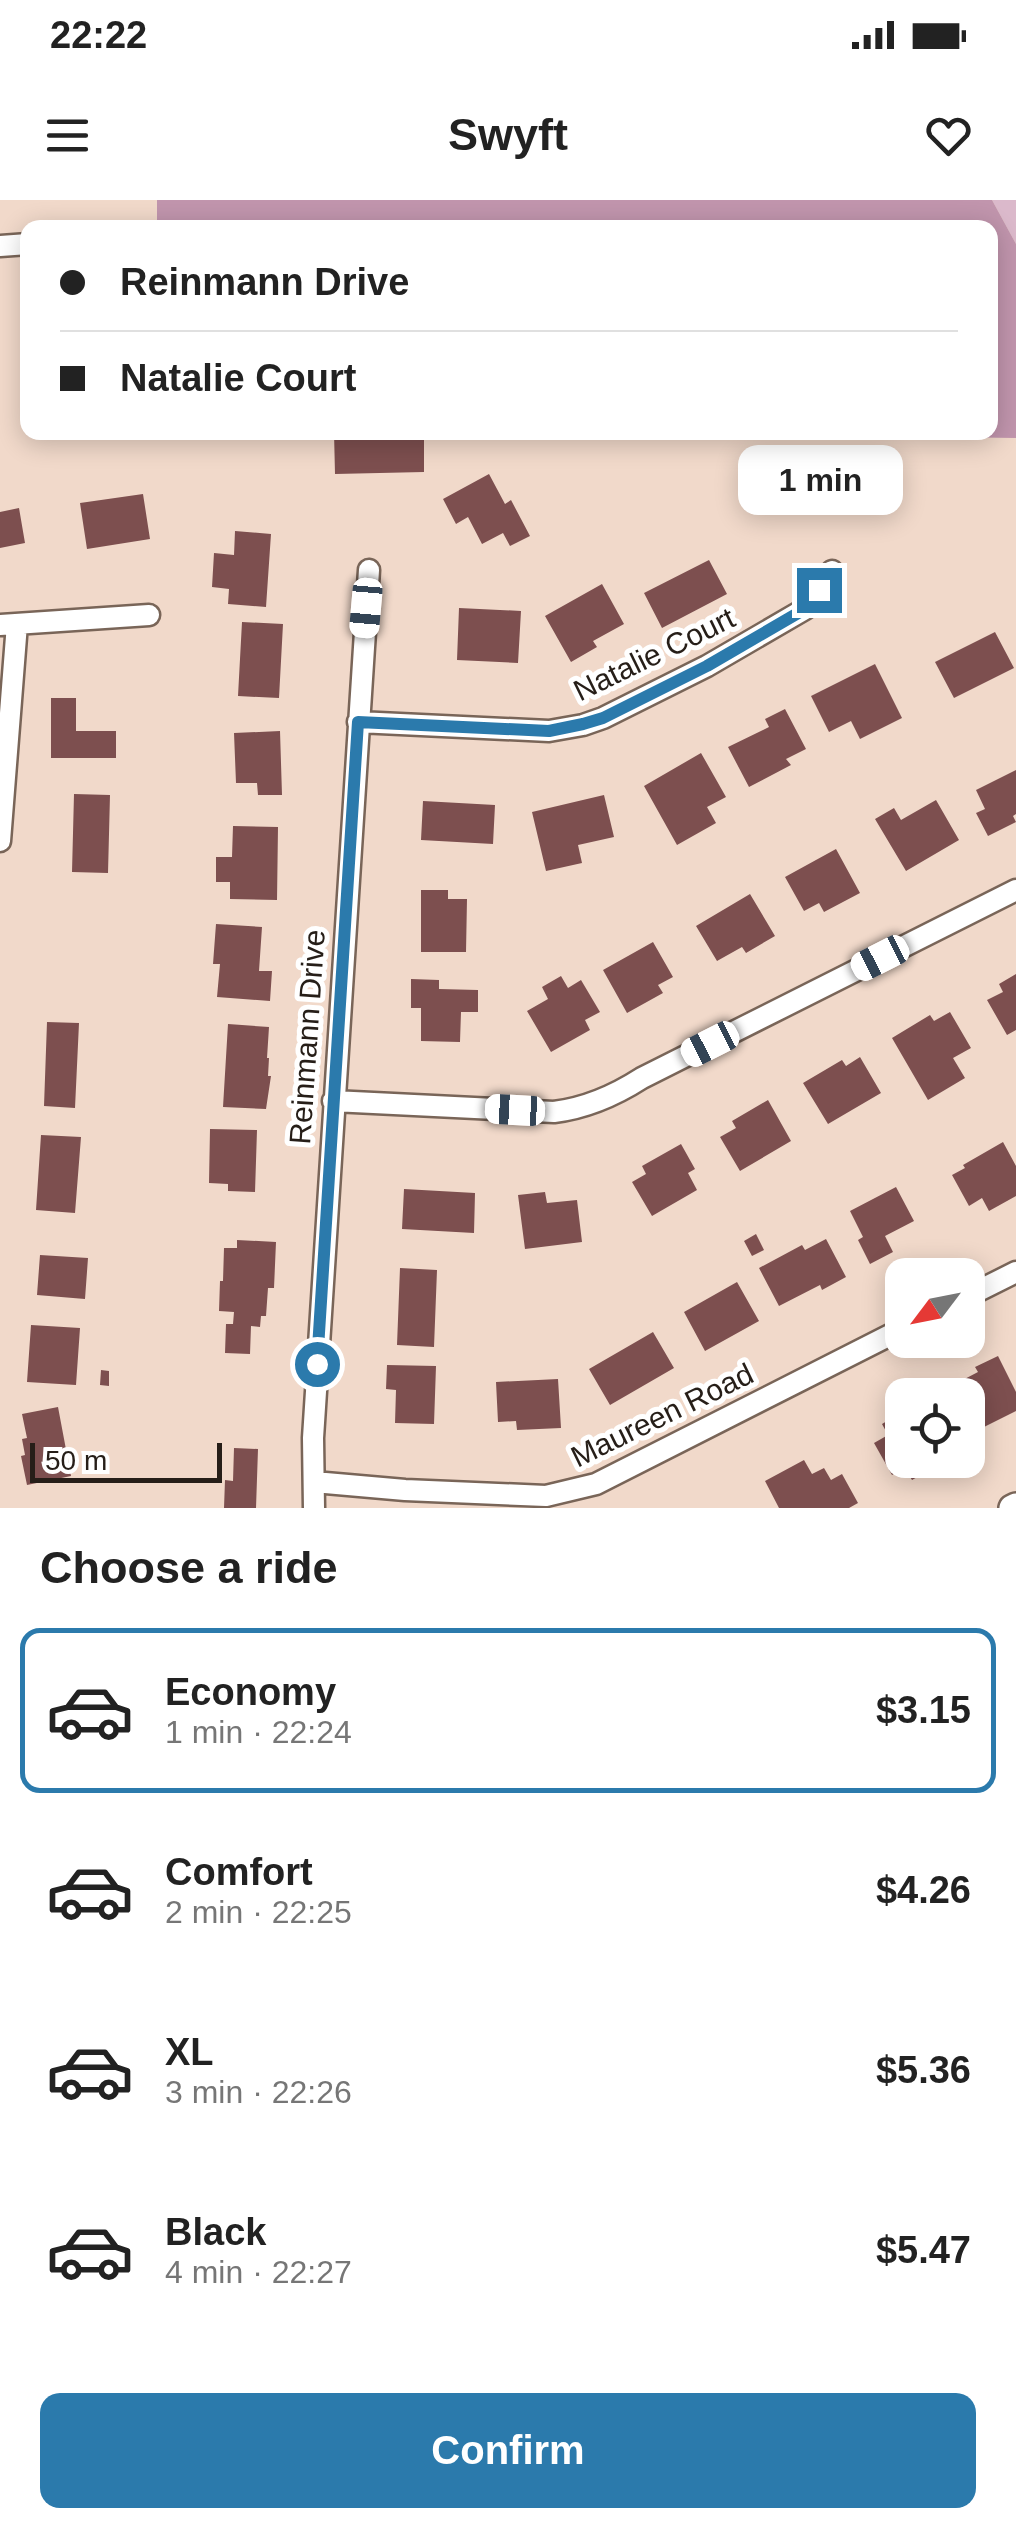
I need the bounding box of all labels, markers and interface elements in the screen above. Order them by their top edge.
text: 22:22 [50,14,147,56]
icon: menu [40,108,95,163]
icon: heart [921,108,976,163]
text: Swyft [448,109,568,160]
text: Reinmann Drive [120,261,409,303]
text: Natalie Court [120,357,356,399]
callout: 1 min [736,445,902,515]
text: 1 min [779,462,862,498]
route end [797,568,842,613]
car [348,577,384,639]
street label: Natalie Court [568,601,741,707]
street label: Reinmann Drive [283,929,331,1145]
car [846,931,914,985]
car [676,1017,744,1071]
car [484,1093,546,1127]
north arrow [885,1258,985,1358]
map controls [885,1258,985,1478]
route start [295,1342,340,1387]
street label: Maureen Road [566,1357,758,1473]
button: locate [885,1378,985,1478]
scale bar [30,1438,222,1482]
text: 50 m [45,1445,107,1476]
text: Choose a ride [40,1542,338,1593]
icon: car [45,1666,135,1756]
text: Economy [165,1671,336,1713]
text: $3.15 [876,1689,971,1731]
text: 1 min · 22:24 [165,1714,352,1750]
icon: car [45,1846,135,1936]
text: Comfort [165,1851,313,1893]
text: $4.26 [876,1869,971,1911]
text: 2 min · 22:25 [165,1894,352,1930]
icon: car [45,2026,135,2116]
text: XL [165,2031,214,2073]
text: $5.36 [876,2049,971,2091]
text: 3 min · 22:26 [165,2074,352,2110]
icon: car [45,2206,135,2296]
text: Black [165,2211,266,2253]
text: $5.47 [876,2229,971,2271]
text: 4 min · 22:27 [165,2254,352,2290]
button: Confirm [40,2393,976,2508]

